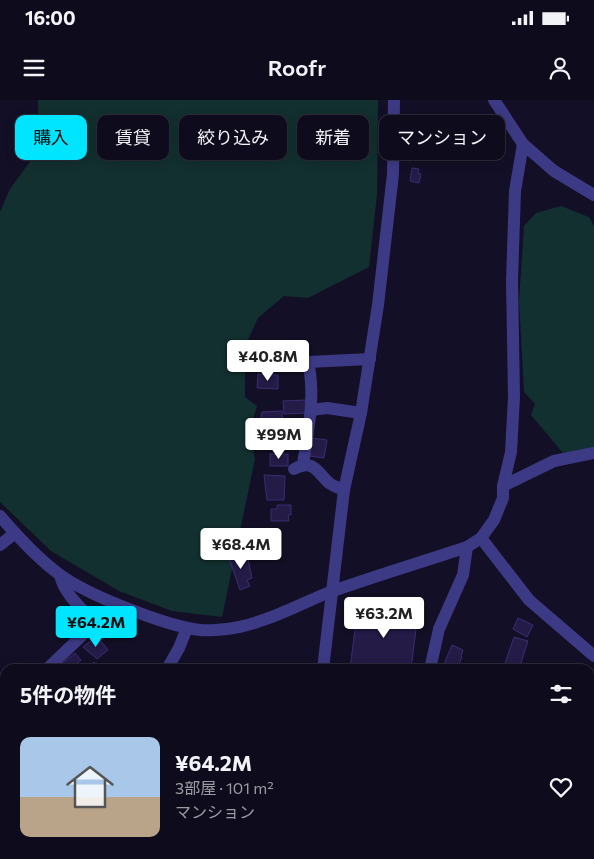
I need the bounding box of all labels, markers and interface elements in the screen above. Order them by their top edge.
text: 16:00 [25,6,76,29]
icon: menu [20,54,48,82]
text: Roofr [268,54,326,81]
icon: person [546,54,574,82]
chip: 購入 [15,115,87,160]
chip: 賃貸 [97,115,169,160]
chip: 絞り込み [179,115,287,160]
chip: 新着 [297,115,369,160]
chip: マンション [379,115,505,160]
pin: ¥40.8M [227,340,309,382]
text: ¥40.8M [238,346,298,365]
pin: ¥99M [249,418,309,460]
text: ¥99M [256,424,302,443]
pin: ¥68.4M [200,528,282,570]
text: ¥68.4M [211,534,271,553]
pin: ¥63.2M [343,596,425,639]
text: ¥63.2M [355,603,413,622]
pin: ¥64.2M [55,606,137,648]
text: ¥64.2M [67,612,125,631]
icon: filters [547,680,575,708]
text: 5件の物件 [20,682,116,707]
text: ¥64.2M [175,750,252,775]
icon: home [60,757,120,817]
icon: heart [547,773,575,801]
text: 3部屋 · 101 m² [175,778,274,797]
text: マンション [175,802,255,821]

